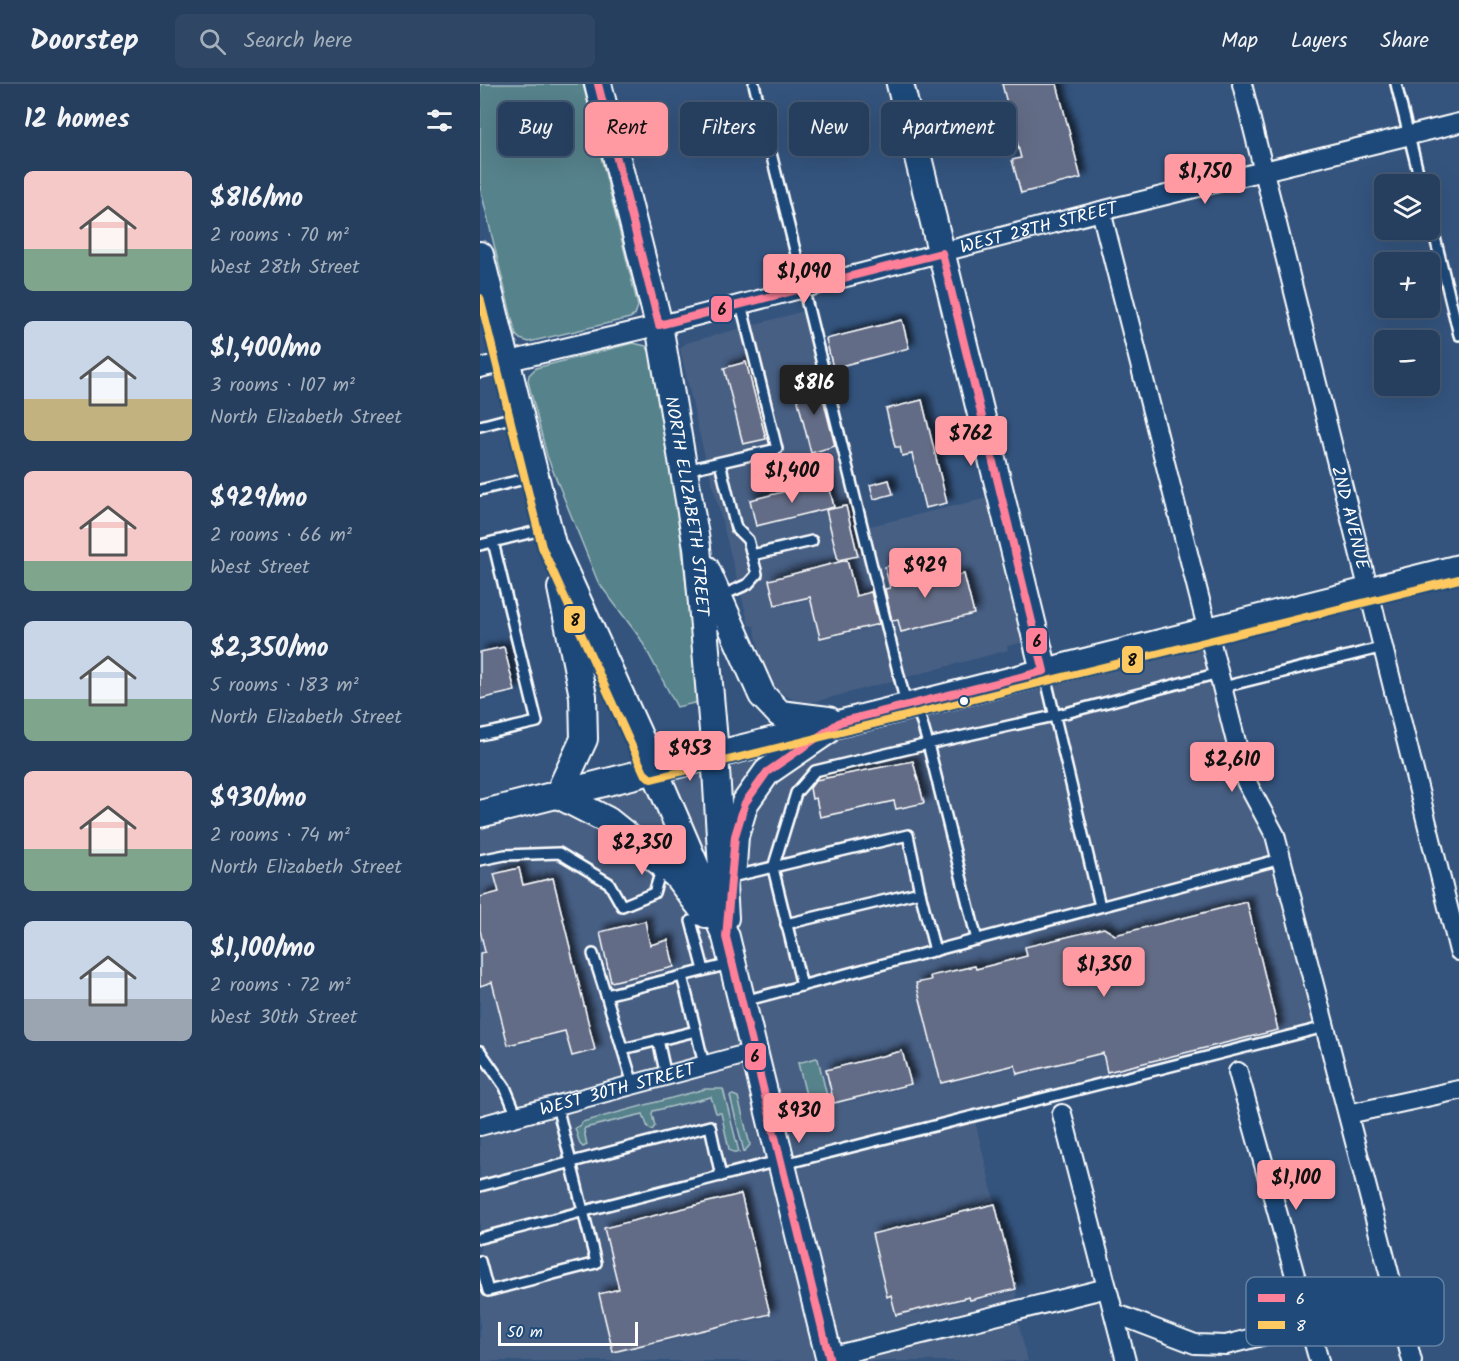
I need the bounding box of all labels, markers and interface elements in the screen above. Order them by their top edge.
search box [175,14,595,68]
text: Doorstep [30,19,139,64]
text: Search here [244,24,352,59]
icon: search [196,25,229,58]
text: Map [1221,25,1258,58]
text: Layers [1291,25,1347,58]
text: Share [1380,25,1429,58]
text: 12 homes [24,99,130,141]
chip: Buy [498,102,573,156]
chip: Rent [585,102,668,156]
chip: Filters [680,102,777,156]
chip: New [789,102,869,156]
chip: Apartment [881,102,1016,156]
icon: filters [423,104,456,137]
pin: $1,750 [1156,154,1254,205]
text: $1,750 [1179,157,1231,189]
map controls [1374,174,1440,396]
button: layers [1374,174,1440,240]
text: $816/mo [210,178,303,220]
street label: WEST 28TH STREET [957,194,1122,263]
icon: home [72,195,144,267]
text: 2 rooms · 70 m² [210,220,349,252]
text: West 28th Street [210,252,360,284]
button: + [1374,252,1440,318]
pin: $1,090 [755,254,853,305]
text: $1,090 [777,257,831,289]
line badge: 6 [710,295,733,323]
text: 6 [718,298,727,323]
text: $1,400/mo [210,328,321,370]
button: − [1374,330,1440,396]
icon: home [72,345,144,417]
pin: $816 [778,365,850,416]
text: $816 [794,368,834,400]
text: 3 rooms · 107 m² [210,370,355,402]
street label: NORTH ELIZABETH STREET [655,394,716,619]
text: North Elizabeth Street [210,402,402,434]
pin: $762 [935,416,1007,467]
text: $762 [949,419,993,451]
pin: $1,400 [743,453,841,504]
text: $1,400 [765,456,819,488]
street label: 2ND AVENUE [1322,463,1376,573]
text: $929/mo [210,478,307,520]
icon: home [72,495,144,567]
text: 2 rooms · 66 m² [210,520,352,552]
pin: $929 [889,548,961,599]
text: $929 [903,551,947,583]
text: West Street [210,552,310,584]
line badge: 8 [563,605,586,634]
text: 8 [570,609,580,634]
line badge: 6 [1025,627,1048,655]
text: $2,350/mo [210,628,329,670]
text: 6 [1033,630,1042,655]
icon: home [72,645,144,717]
line badge: 8 [1121,645,1144,674]
text: 8 [1127,649,1137,674]
text: 5 rooms · 183 m² [210,670,359,702]
unlabelled marker [958,695,970,707]
text: North Elizabeth Street [210,702,402,734]
pin: $953 [654,731,726,782]
text: $953 [668,734,712,766]
pin: $2,610 [1183,742,1281,793]
text: $2,610 [1204,745,1260,777]
text: $930/mo [210,778,307,820]
icon: home [72,795,144,867]
text: 2 rooms · 74 m² [210,820,350,852]
pin: $2,350 [593,825,691,876]
text: $2,350 [612,828,672,860]
text: North Elizabeth Street [210,852,402,884]
text: $1,100/mo [210,928,315,970]
icon: home [72,945,144,1017]
pin: $1,350 [1055,947,1153,998]
text: $1,350 [1077,950,1131,982]
text: 2 rooms · 72 m² [210,970,351,1002]
text: West 30th Street [210,1002,358,1034]
line badge: 6 [744,1042,767,1071]
text: 6 [751,1045,760,1070]
street label: WEST 30TH STREET [537,1055,700,1125]
pin: $930 [763,1093,835,1144]
text: $930 [777,1096,821,1128]
pin: $1,100 [1247,1160,1345,1211]
text: $1,100 [1271,1163,1321,1195]
legend [1246,1277,1444,1346]
text: 6 [1296,1287,1305,1312]
text: 8 [1296,1314,1306,1339]
scale bar [498,1319,638,1346]
text: 50 m [507,1320,543,1345]

